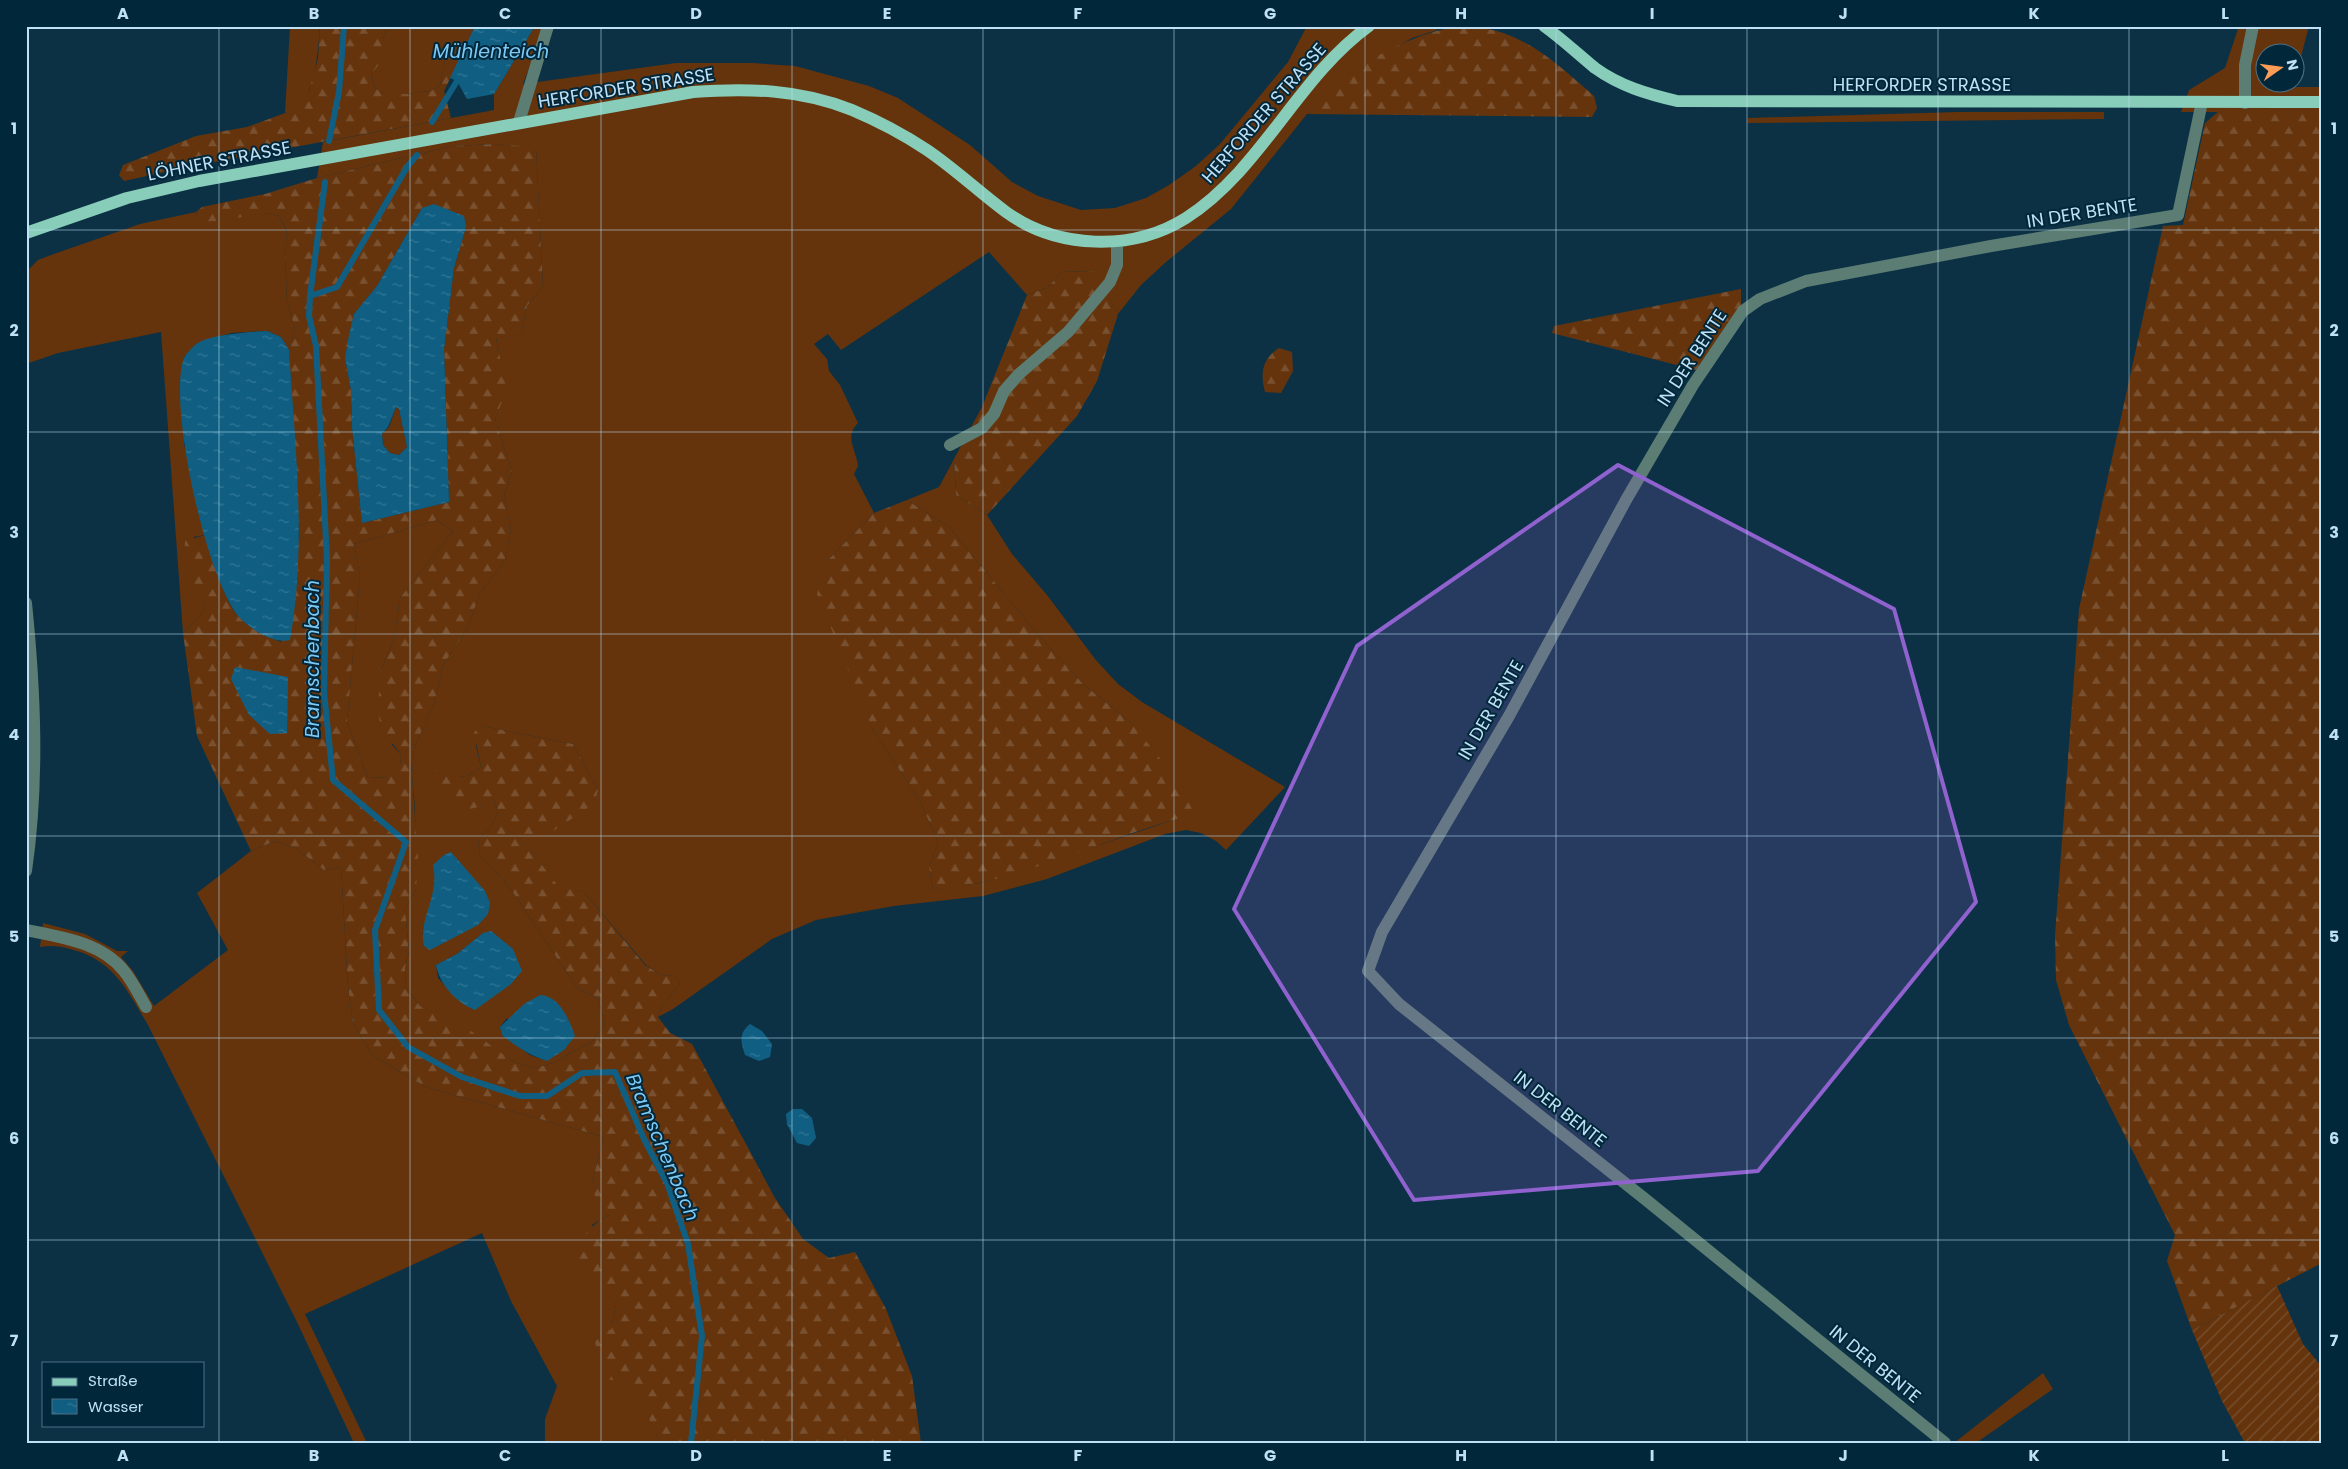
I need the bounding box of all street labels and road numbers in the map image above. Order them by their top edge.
street label: HERFORDER STRASSE [1196,37,1332,188]
street label: HERFORDER STRASSE [536,61,716,114]
street label: HERFORDER STRASSE [1833,72,2011,97]
street label: LÖHNER STRASSE [145,134,293,187]
street label: IN DER BENTE [2025,191,2139,234]
street label: IN DER BENTE [1651,304,1732,411]
street label: IN DER BENTE [1452,655,1529,764]
street label: IN DER BENTE [1509,1064,1612,1153]
street label: IN DER BENTE [1824,1319,1927,1408]

